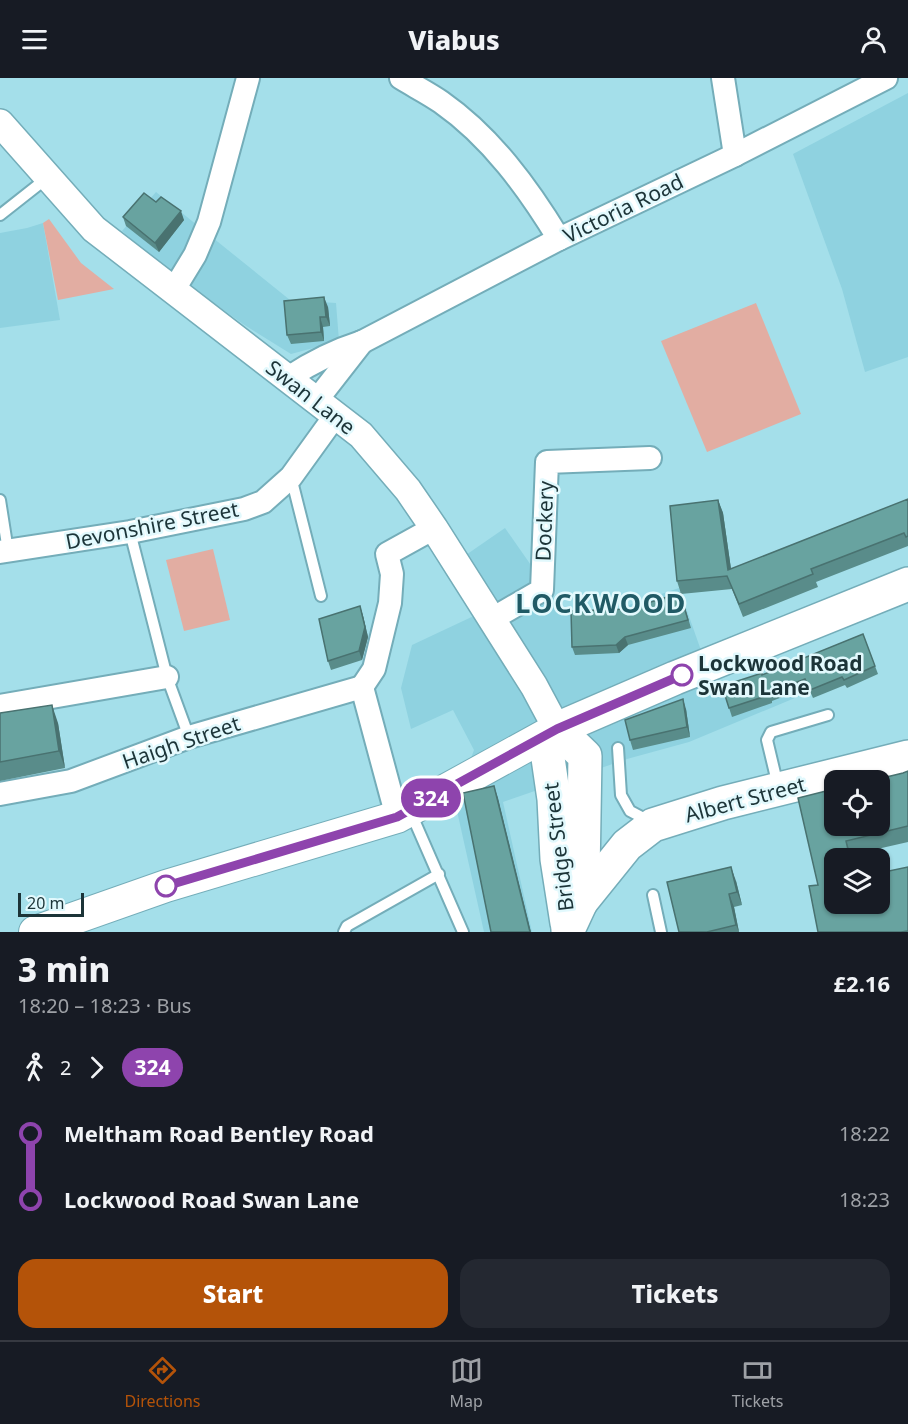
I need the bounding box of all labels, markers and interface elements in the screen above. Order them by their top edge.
text: Viabus [408,21,500,58]
icon: menu [18,23,51,56]
icon: person [857,23,890,56]
street label: Victoria Road [558,167,688,249]
street label: Swan Lane [261,353,361,441]
street label: Dockery [529,480,559,562]
street label: Devonshire Street [63,494,241,556]
district label: LOCKWOOD [515,584,687,621]
place label: Lockwood Road Swan Lane [698,649,862,701]
marker: Lockwood Road Swan Lane [671,664,693,686]
street label: Haigh Street [118,709,244,775]
street label: Albert Street [682,769,809,829]
map controls [824,770,890,914]
button: locate [824,770,890,836]
line badge: 324 [396,778,466,818]
street label: Bridge Street [536,781,580,913]
text: 324 [413,784,449,812]
button: layers [824,848,890,914]
unlabelled marker [155,875,177,897]
scale bar [18,890,84,918]
text: 20 m [27,892,64,914]
text: 3 min [18,947,110,992]
text: £2.16 [833,968,890,998]
text: 18:20 – 18:23 · Bus [18,992,191,1019]
icon: walk [18,1051,51,1084]
icon: forward [80,1051,113,1084]
text: 324 [134,1053,171,1081]
text: 2 [60,1054,71,1081]
text: Meltham Road Bentley Road [64,1118,374,1148]
text: 18:22 [839,1120,890,1147]
text: Lockwood Road Swan Lane [64,1184,359,1214]
text: 18:23 [839,1186,890,1213]
button: Start [18,1259,448,1328]
button: Tickets [460,1259,890,1328]
tab: Directions [125,1354,200,1412]
tab: Map [449,1354,483,1412]
tab: Tickets [732,1354,783,1412]

